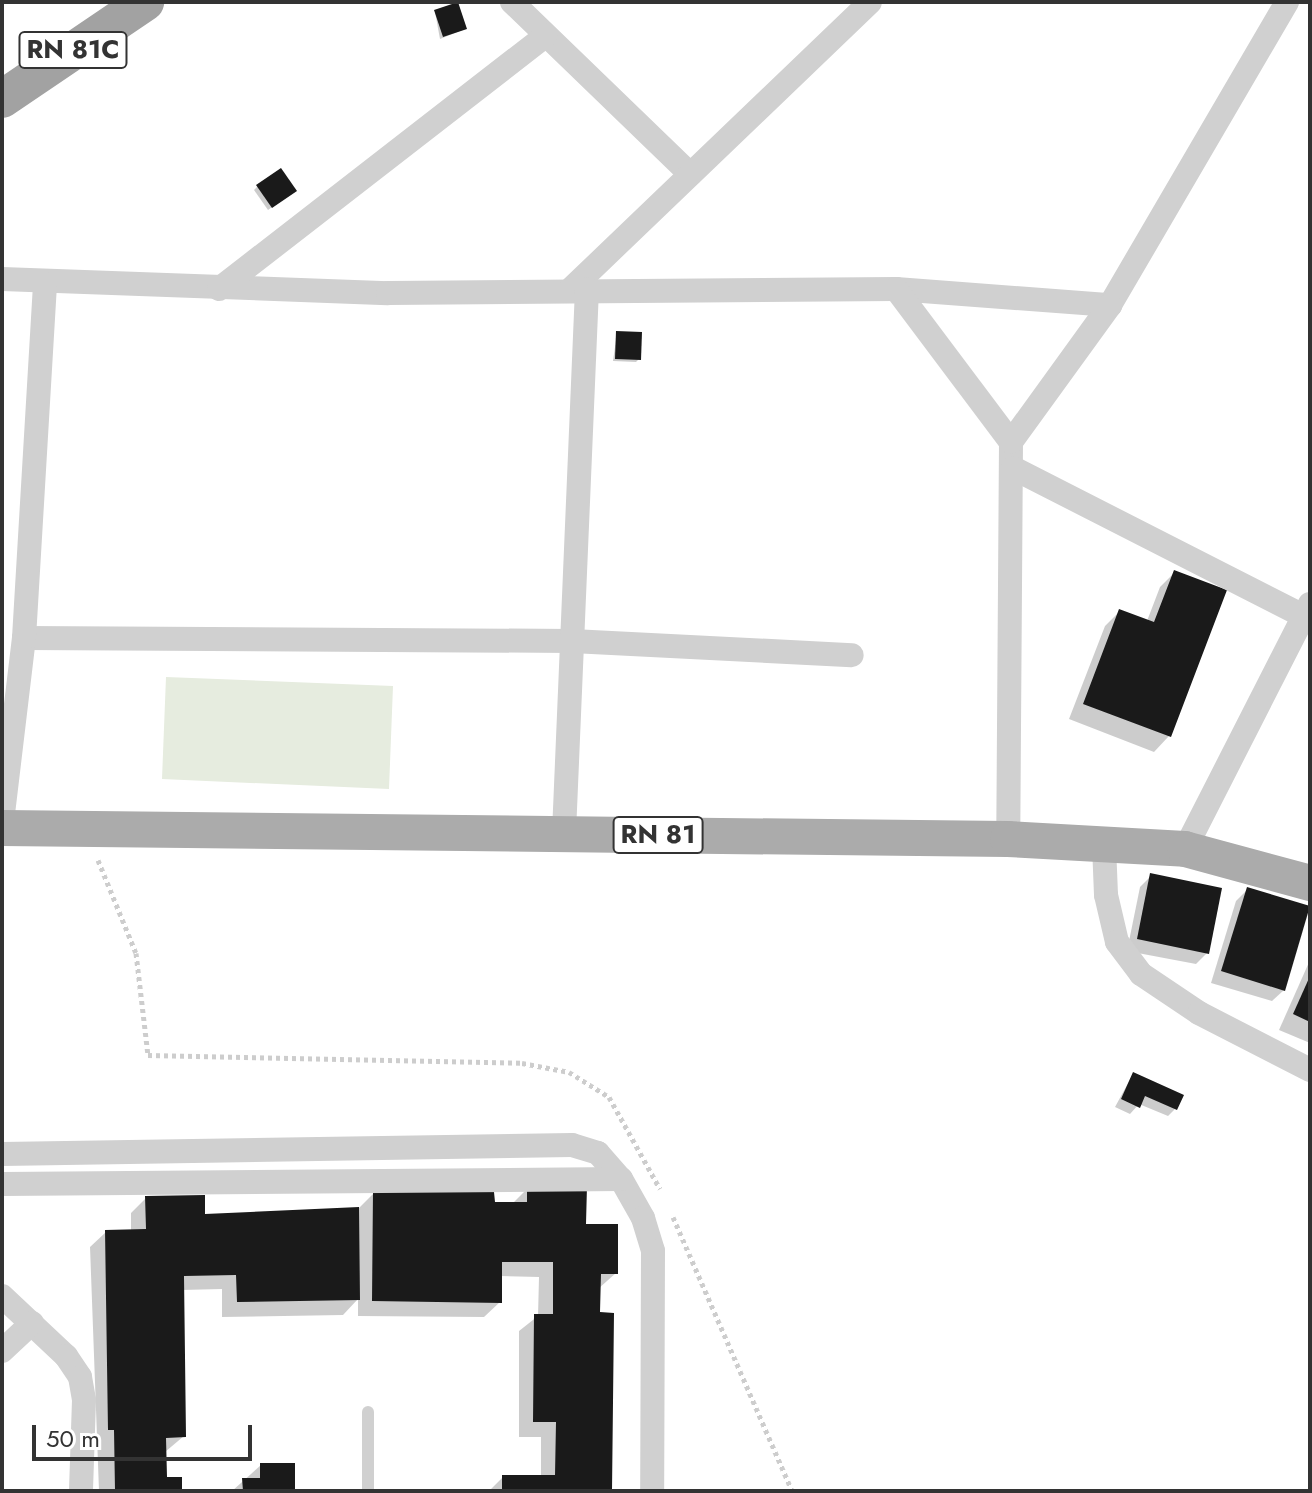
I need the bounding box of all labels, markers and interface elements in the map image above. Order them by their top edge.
road number: RN 81C [17,28,129,72]
road number: RN 81 [612,813,704,857]
scale bar [36,1409,256,1459]
text: 50 m [46,1421,100,1456]

